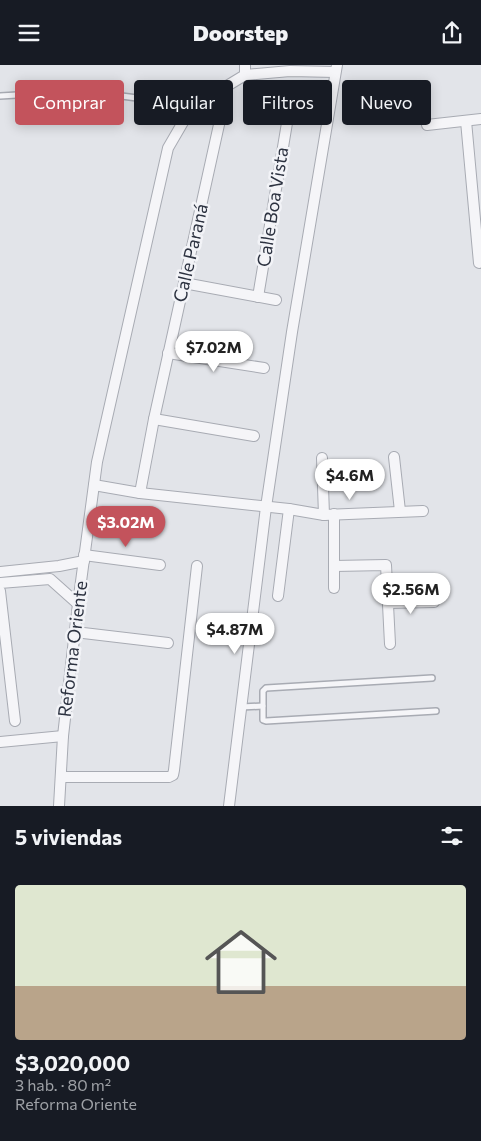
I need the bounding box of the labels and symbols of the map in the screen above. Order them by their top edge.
street label: Calle Boa Vista [252,145,292,268]
street label: Calle Paraná [168,201,212,304]
pin: $7.02M [173,331,255,373]
pin: $4.6M [315,459,385,501]
pin: $3.02M [85,505,167,548]
pin: $2.56M [370,573,452,615]
street label: Reforma Oriente [53,580,91,718]
pin: $4.87M [194,613,276,655]

